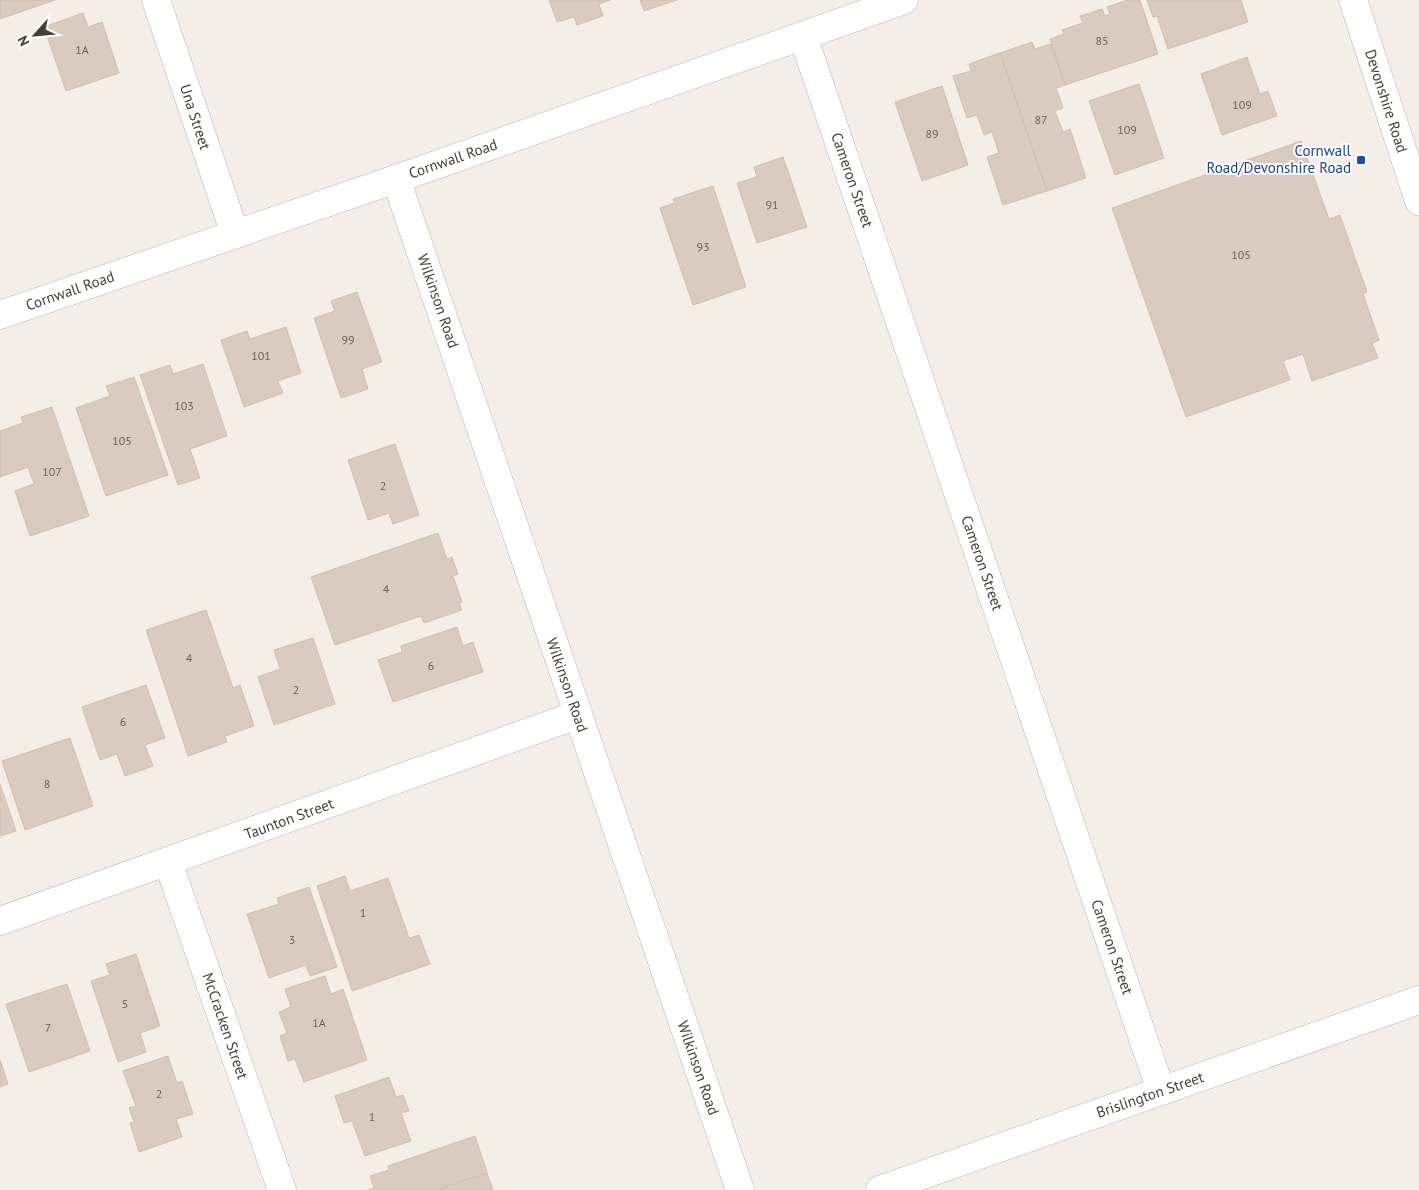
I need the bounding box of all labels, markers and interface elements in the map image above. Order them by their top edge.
north arrow [10,10,60,60]
text: N [13,33,34,49]
house number: 85 [1095,33,1109,48]
house number: 1A [75,42,89,57]
street label: Devonshire Road [1361,47,1412,155]
street label: Una Street [176,82,215,152]
house number: 109 [1232,97,1252,112]
house number: 87 [1034,112,1048,127]
house number: 109 [1117,122,1137,137]
house number: 89 [925,126,939,141]
street label: Cameron Street [827,130,878,230]
street label: Cornwall Road [406,135,500,183]
place label: Cornwall Road/Devonshire Road [1207,141,1352,177]
marker: Cornwall Road/Devonshire Road [1355,154,1367,166]
house number: 91 [765,197,779,212]
house number: 93 [696,239,710,254]
house number: 105 [1231,247,1251,262]
street label: Wilkinson Road [413,251,463,351]
street label: Cornwall Road [23,267,117,315]
house number: 99 [341,332,355,347]
house number: 101 [251,348,271,363]
house number: 103 [174,398,194,413]
house number: 105 [112,433,132,448]
house number: 107 [42,464,62,479]
house number: 2 [380,478,386,493]
street label: Cameron Street [957,513,1008,613]
house number: 4 [383,581,390,596]
street label: Wilkinson Road [542,635,592,735]
house number: 4 [186,650,193,665]
house number: 6 [428,658,434,673]
house number: 2 [293,682,299,697]
house number: 6 [120,714,126,729]
house number: 8 [44,776,50,791]
street label: Taunton Street [241,794,336,844]
street label: Cameron Street [1087,897,1138,997]
house number: 1 [360,905,366,920]
house number: 3 [289,932,295,947]
street label: McCracken Street [198,970,253,1082]
house number: 5 [122,996,128,1011]
house number: 1A [312,1015,326,1030]
street label: Wilkinson Road [673,1018,723,1118]
house number: 7 [45,1020,51,1035]
street label: Brislington Street [1094,1067,1206,1122]
house number: 2 [156,1086,162,1101]
house number: 1 [369,1109,375,1124]

